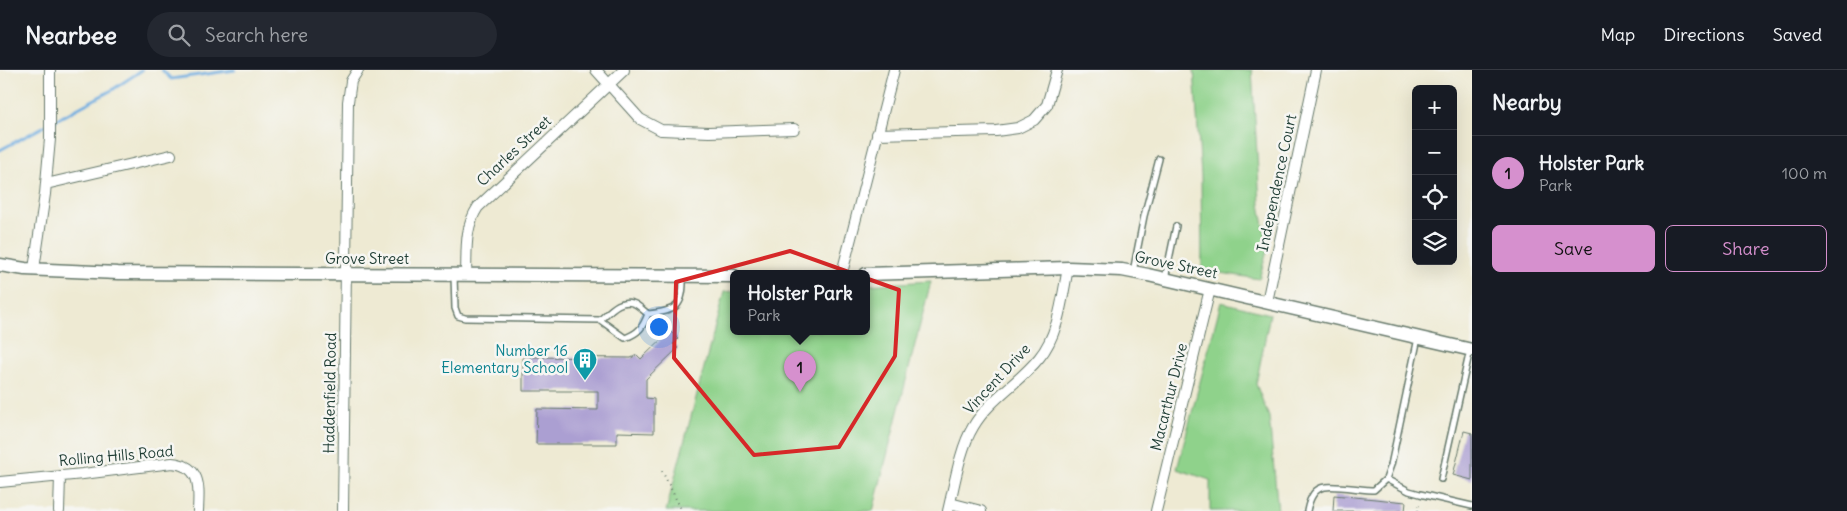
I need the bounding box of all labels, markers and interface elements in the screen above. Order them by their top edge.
search box [147,12,497,57]
text: Nearbee [25,20,117,50]
icon: search [165,21,193,49]
text: Search here [205,23,308,47]
text: Map [1600,23,1635,46]
text: Directions [1663,23,1745,46]
text: Saved [1773,23,1822,46]
map controls [1412,85,1457,265]
button: + [1412,85,1457,130]
text: Nearby [1492,89,1562,116]
street label: Charles Street [472,111,555,190]
street label: Independence Court [1253,112,1300,253]
button: − [1412,130,1457,175]
text: Holster Park [1539,151,1644,175]
text: 1 [1505,163,1511,183]
text: 100 m [1782,163,1827,183]
button: locate [1412,175,1457,220]
text: Park [1539,175,1572,195]
button: layers [1412,220,1457,265]
button: Save [1492,225,1655,272]
button: Share [1665,225,1827,272]
street label: Grove Street [1133,246,1219,283]
street label: Grove Street [325,249,409,268]
popup [730,270,870,335]
text: Holster Park [747,281,853,305]
text: Park [747,305,780,325]
your location [646,314,672,340]
street label: Haddenfield Road [319,332,340,454]
street label: Vincent Drive [959,339,1034,418]
place label: Number 16 Elementary School [441,341,568,377]
street label: Macarthur Drive [1146,341,1191,453]
building icon: Number 16 Elementary School [572,347,598,381]
pin: 1 [784,351,816,392]
street label: Rolling Hills Road [58,441,174,470]

